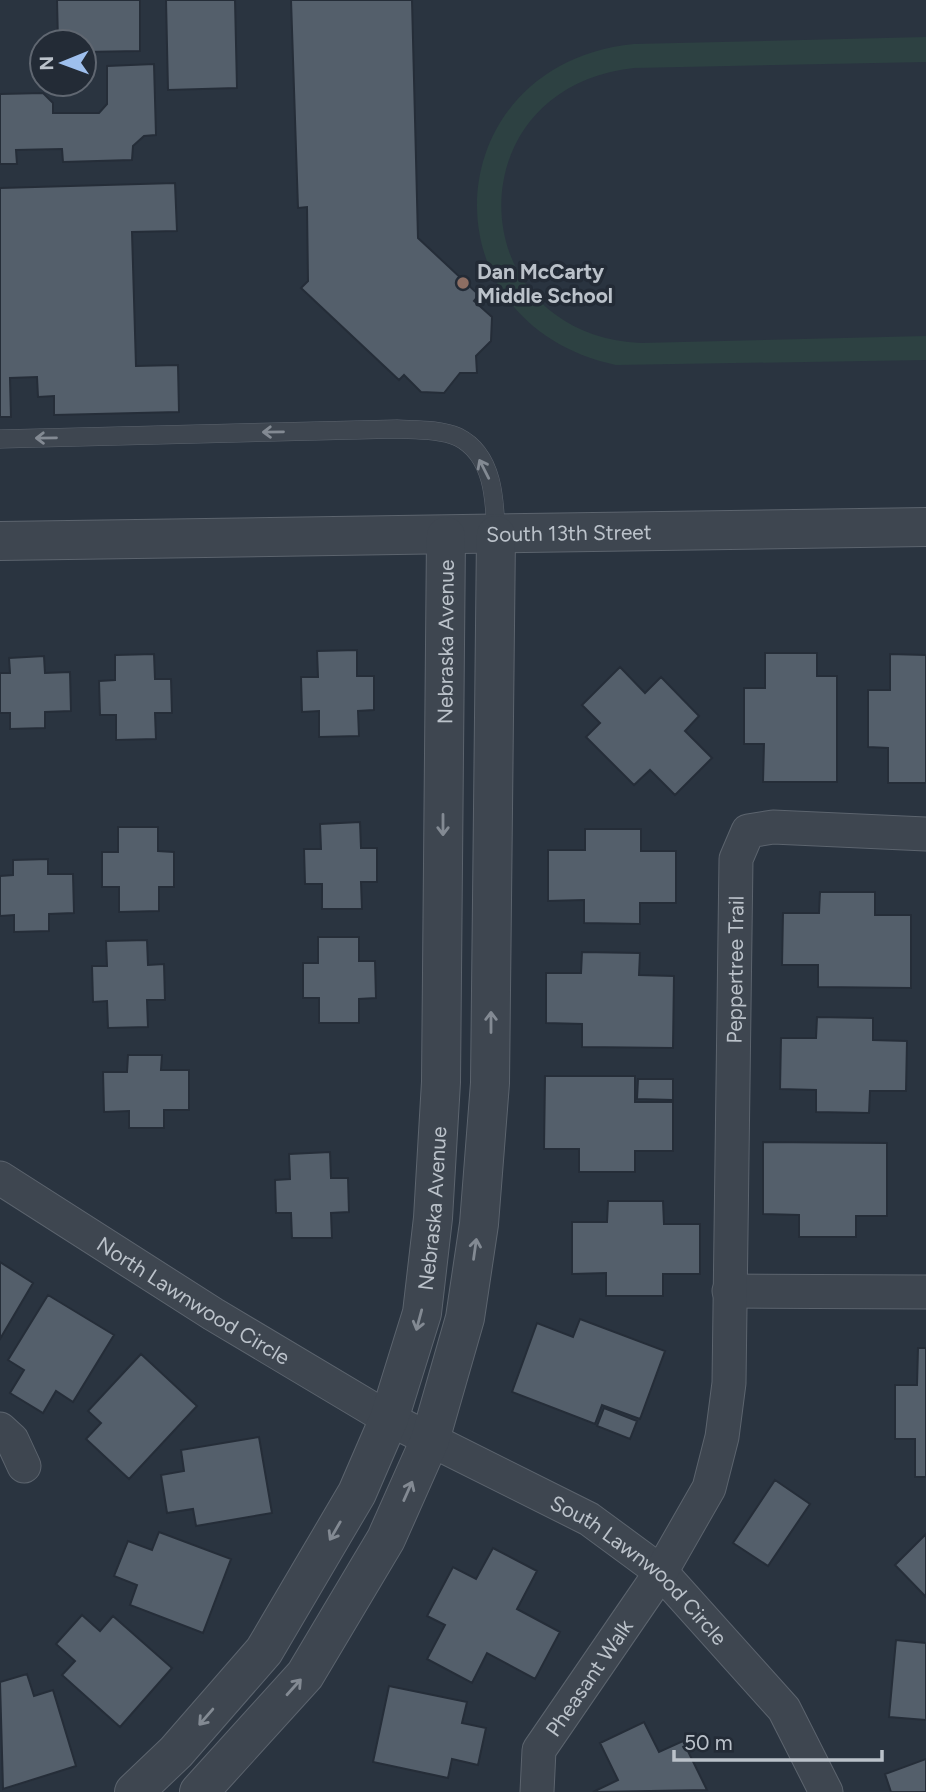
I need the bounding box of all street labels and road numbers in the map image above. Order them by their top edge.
street label: South 13th Street [486,519,652,546]
street label: Nebraska Avenue [432,559,458,724]
street label: Peppertree Trail [721,896,748,1044]
street label: Nebraska Avenue [412,1126,451,1292]
street label: North Lawnwood Circle [92,1231,295,1370]
street label: South Lawnwood Circle [547,1489,733,1650]
street label: Pheasant Walk [540,1614,638,1741]

